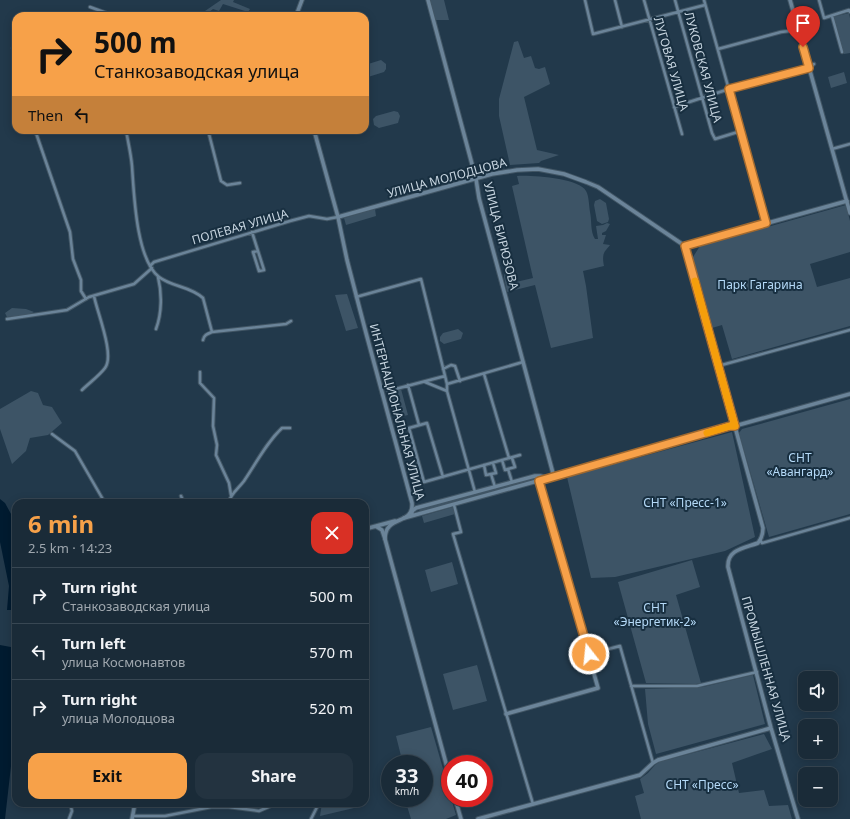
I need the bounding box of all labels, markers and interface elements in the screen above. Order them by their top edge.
pin [786,6,820,47]
street label: ЛУКОВСКАЯ УЛИЦА [681,10,727,124]
icon: arrive [792,12,814,34]
street label: ЛУГОВАЯ УЛИЦА [650,15,693,113]
text: 500 m [94,23,177,61]
icon: right [28,28,80,80]
text: Станкозаводская улица [94,59,299,83]
icon: left [71,104,93,126]
text: Then [28,105,63,125]
street label: УЛИЦА МОЛОДЦОВА [385,153,509,202]
street label: УЛИЦА БИРЮЗОВА [480,180,523,292]
street label: ПОЛЕВАЯ УЛИЦА [190,205,290,248]
park label: Парк Гагарина [717,276,803,293]
street label: ИНТЕРНАЦИОНАЛЬНАЯ УЛИЦА [366,322,429,502]
park label: СНТ «Авангард» [767,449,833,480]
park label: СНТ «Пресс-1» [643,494,727,511]
text: 6 min [28,507,94,540]
button: close [311,512,353,554]
text: 2.5 km · 14:23 [28,539,112,557]
text: Turn right [62,577,137,597]
icon: right [28,585,50,607]
text: 500 m [309,586,353,606]
street label: ПРОМЫШЛЕННАЯ УЛИЦА [738,594,795,744]
text: Станкозаводская улица [62,597,210,615]
park label: СНТ «Энергетик-2» [614,599,696,630]
text: Turn left [62,633,126,653]
position arrow [568,633,610,675]
icon: left [28,641,50,663]
text: 570 m [309,642,353,662]
text: улица Космонавтов [62,653,185,671]
map controls [798,671,838,807]
button: sound [798,671,838,711]
text: Turn right [62,689,137,709]
icon: right [28,697,50,719]
text: 520 m [309,698,353,718]
text: улица Молодцова [62,709,175,727]
button: + [798,719,838,759]
button: Exit [28,753,187,799]
button: Share [195,753,353,799]
speed limit sign: 40 [441,755,493,807]
text: 33 [396,762,418,789]
button: − [798,767,838,807]
park label: СНТ «Пресс» [665,776,739,793]
text: km/h [395,784,419,798]

